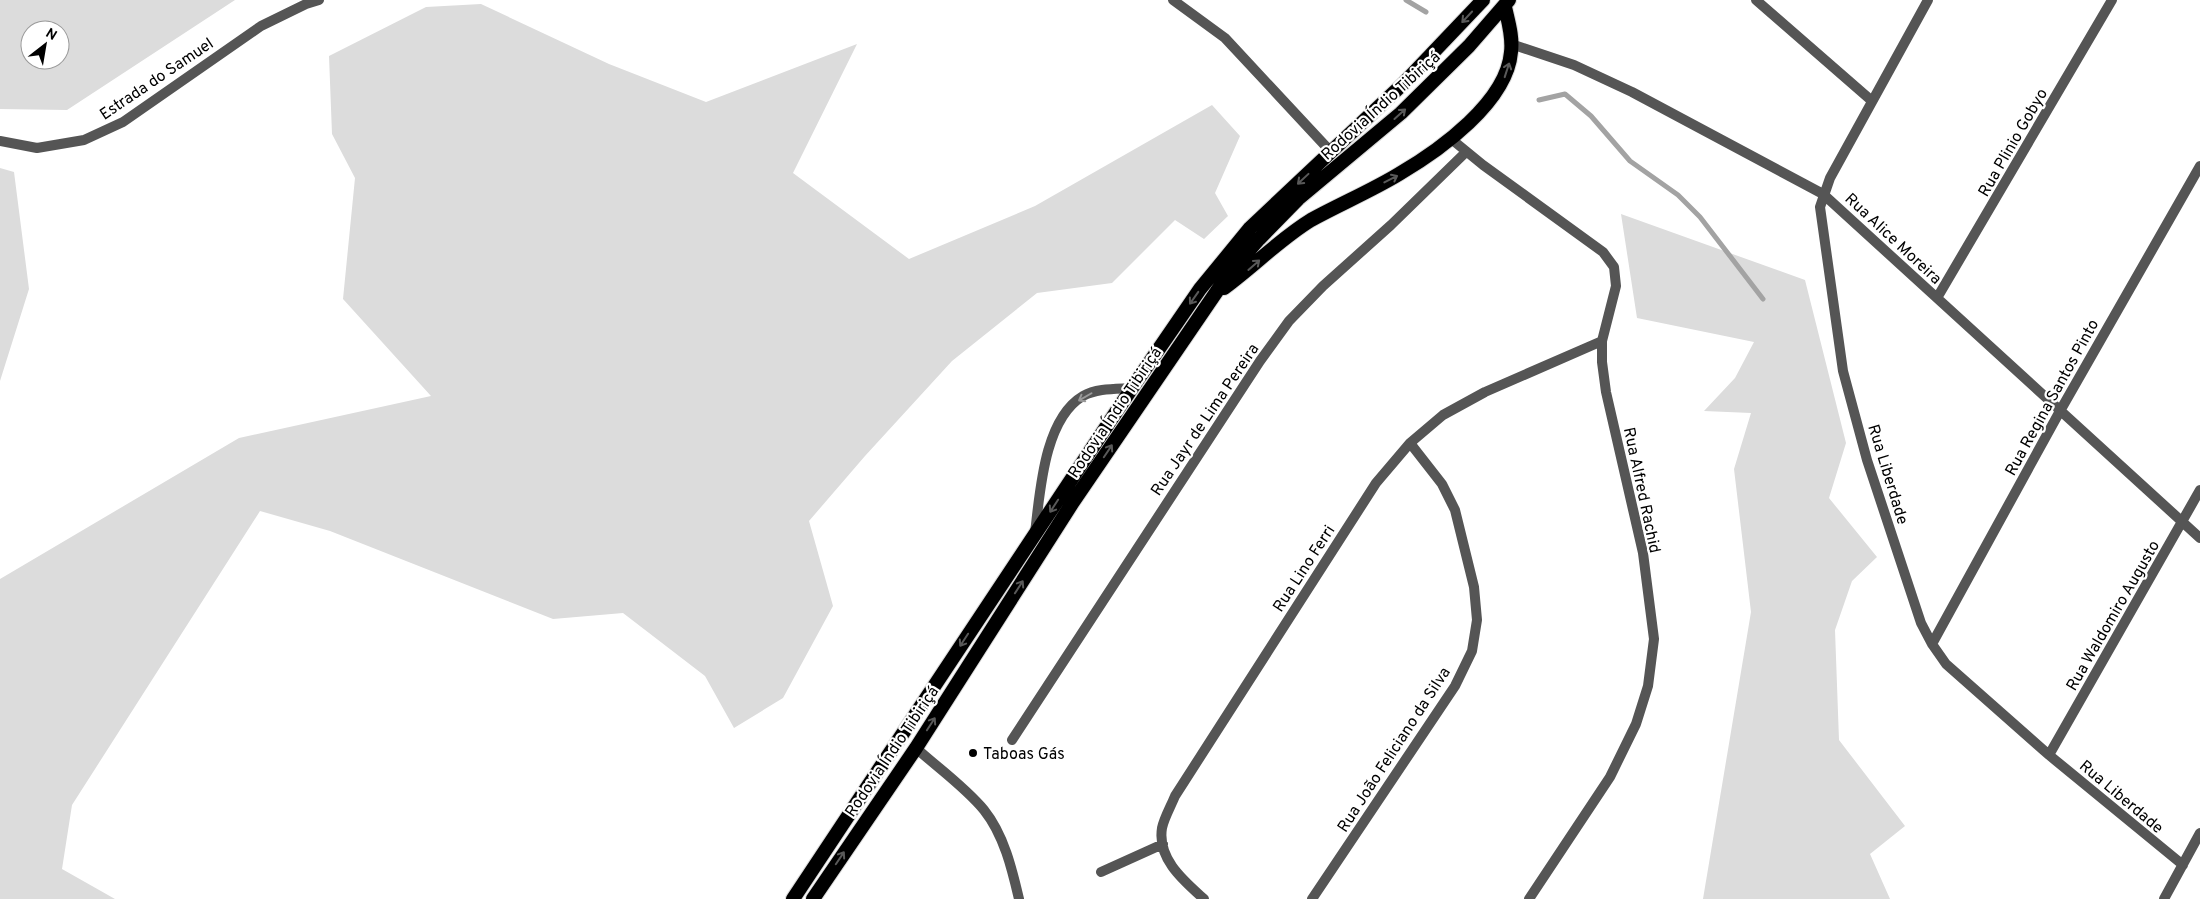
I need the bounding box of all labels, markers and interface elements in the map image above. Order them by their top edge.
one-way arrow [1461,11,1473,24]
north arrow [20,20,70,70]
text: N [42,25,60,45]
street label: Estrada do Samuel [96,34,218,125]
street label: Rodovia Índio Tibiriçá [1316,46,1445,165]
one-way arrow [1502,62,1512,78]
street label: Rua Plinio Gobyo [1975,85,2053,201]
one-way arrow [1393,108,1406,120]
one-way arrow [1297,173,1310,185]
one-way arrow [1383,174,1398,183]
street label: Rua Alice Moreira [1840,189,1945,289]
one-way arrow [1248,259,1261,271]
one-way arrow [1189,291,1199,305]
street label: Rua Regina Santos Pinto [2001,316,2104,480]
street label: Rua Jayr de Lima Pereira [1147,340,1264,500]
street label: Rodovia Índio Tibiriçá [1063,343,1167,482]
one-way arrow [1077,392,1092,402]
street label: Rua Liberdade [1862,422,1912,527]
street label: Rua Alfred Rachid [1618,426,1664,555]
one-way arrow [1103,444,1113,458]
one-way arrow [1049,498,1059,512]
street label: Rua Lino Ferri [1269,522,1340,616]
street label: Rua Waldomiro Augusto [2063,537,2165,695]
one-way arrow [1014,580,1024,594]
one-way arrow [959,633,969,647]
street label: Rua João Feliciano da Silva [1334,664,1456,836]
street label: Rodovia Índio Tibiriçá [840,682,944,821]
one-way arrow [927,717,937,731]
place label: Taboas Gás [983,745,1065,765]
marker: Taboas Gás [967,747,979,759]
street label: Rua Liberdade [2075,757,2167,839]
one-way arrow [835,852,845,866]

